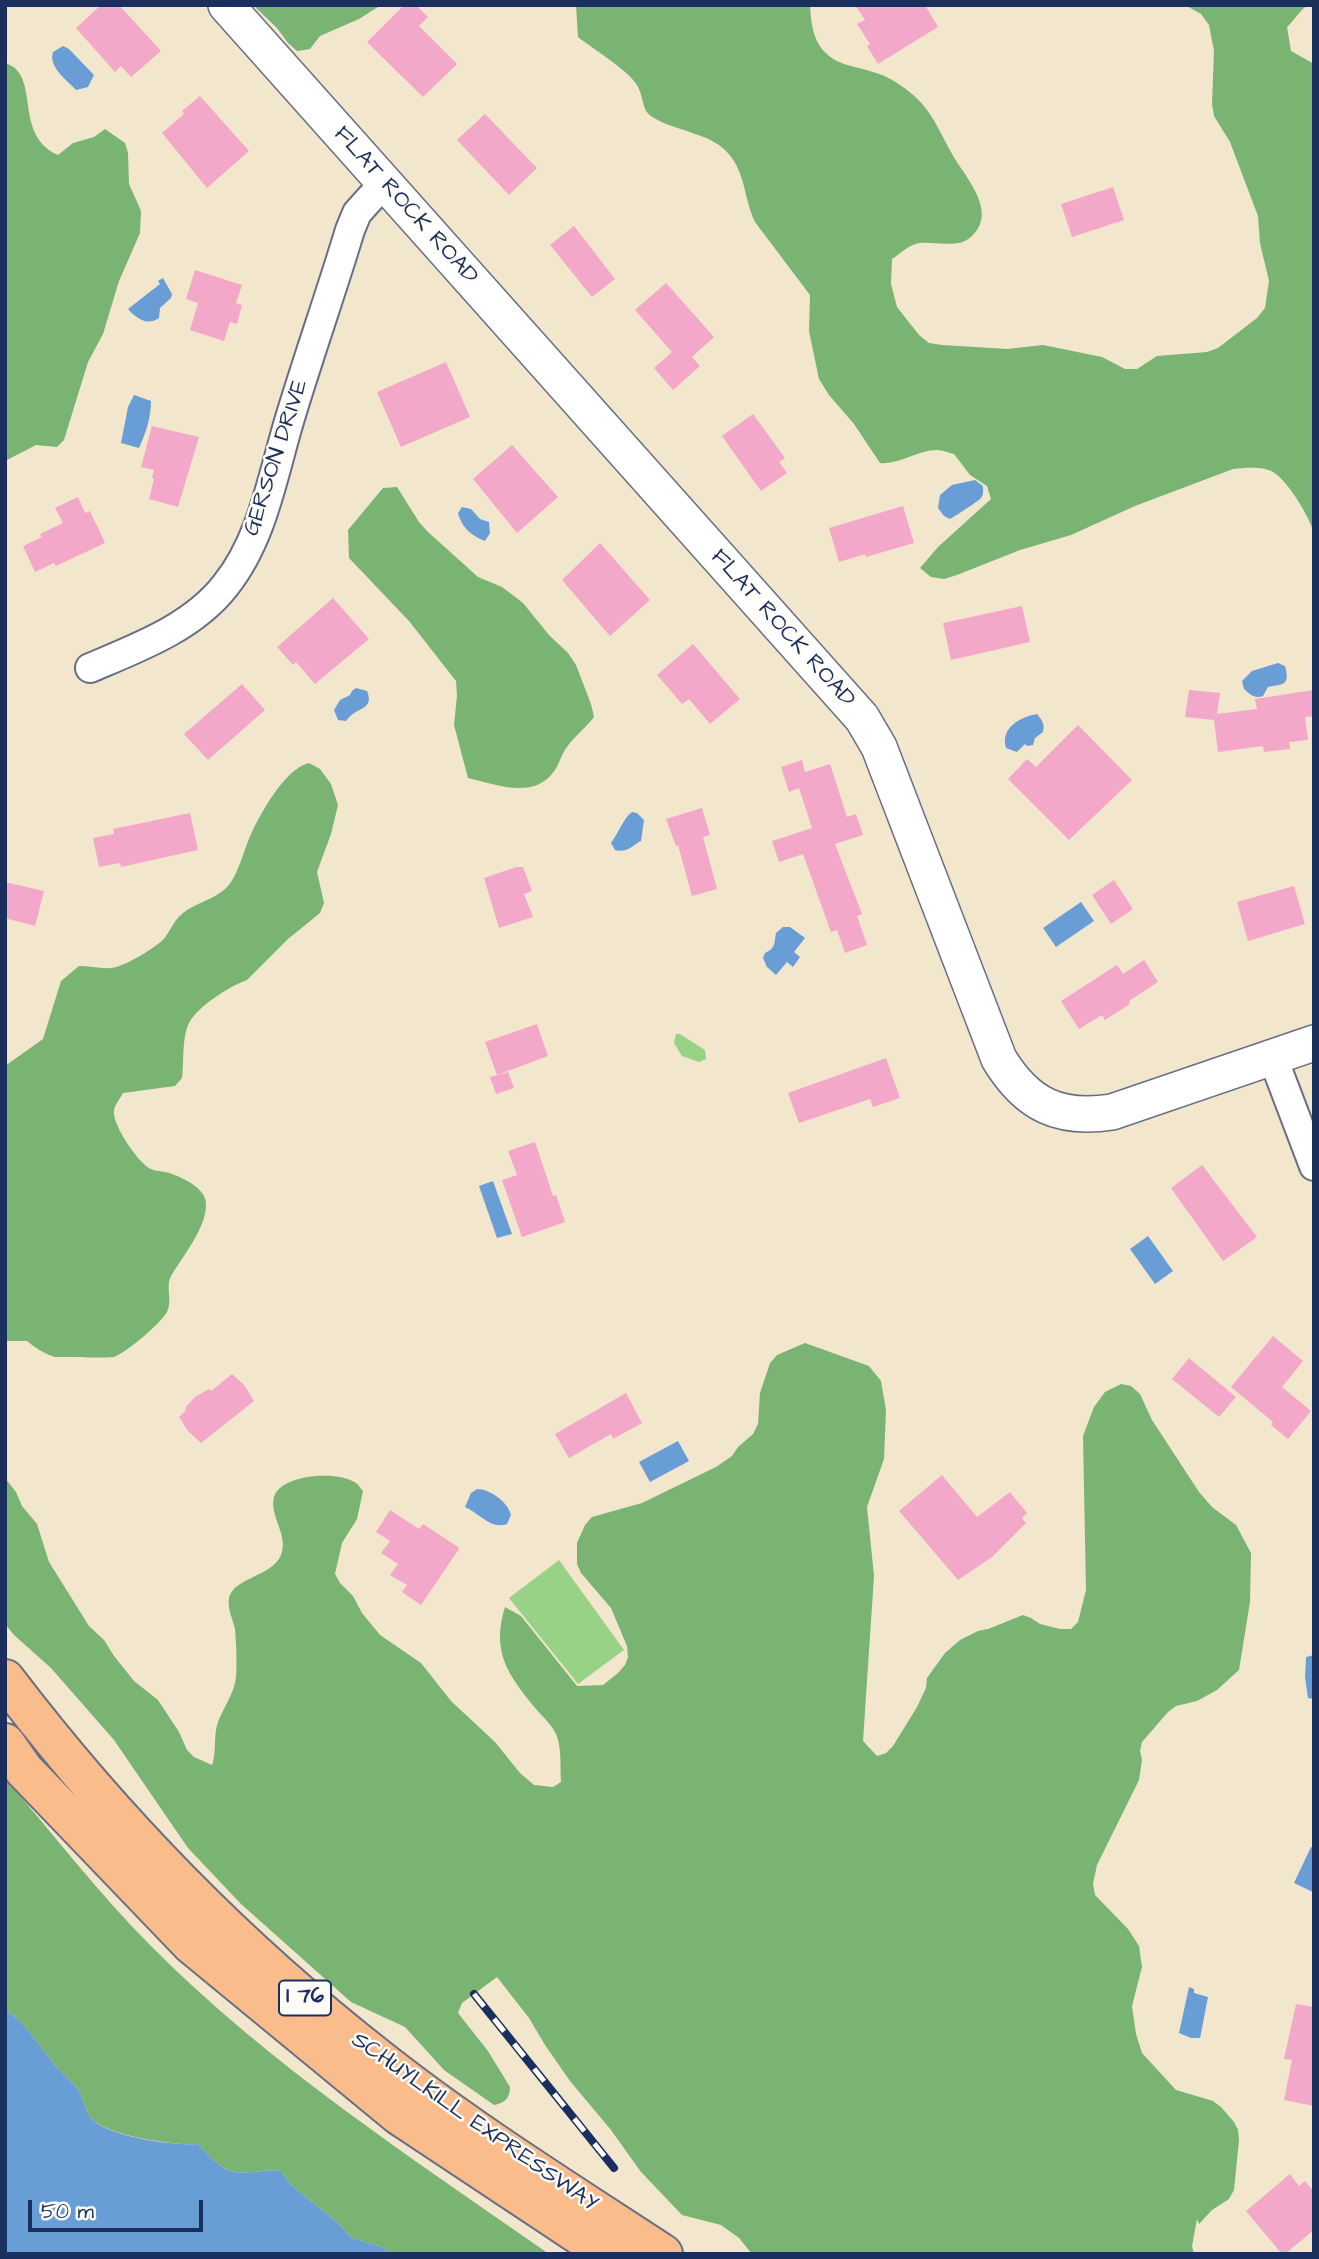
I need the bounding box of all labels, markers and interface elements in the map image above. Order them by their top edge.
street label: FLAT ROCK ROAD [327,121,483,291]
street label: GERSON DRIVE [239,376,315,540]
street label: FLAT ROCK ROAD [704,544,860,714]
road number: I 76 [279,1980,331,2016]
street label: SCHUYLKILL EXPRESSWAY [345,2027,603,2219]
scale bar [32,2186,206,2230]
text: 50 m [41,2197,94,2226]

